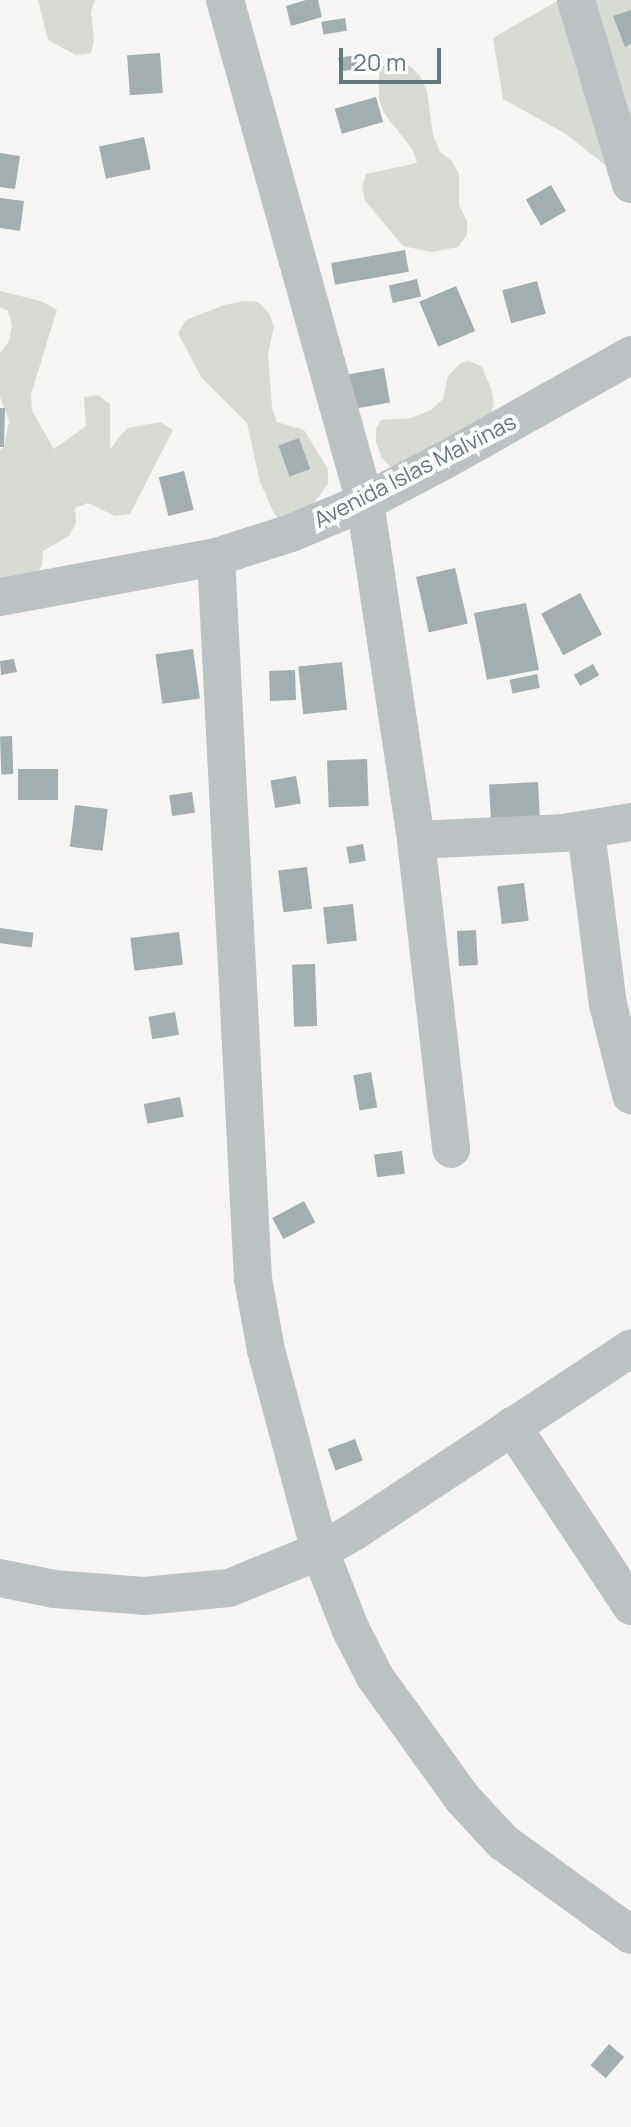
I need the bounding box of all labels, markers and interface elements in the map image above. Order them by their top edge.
scale bar [343,32,445,82]
text: 20 m [353,45,406,78]
street label: Avenida Islas Malvinas [310,409,520,533]

